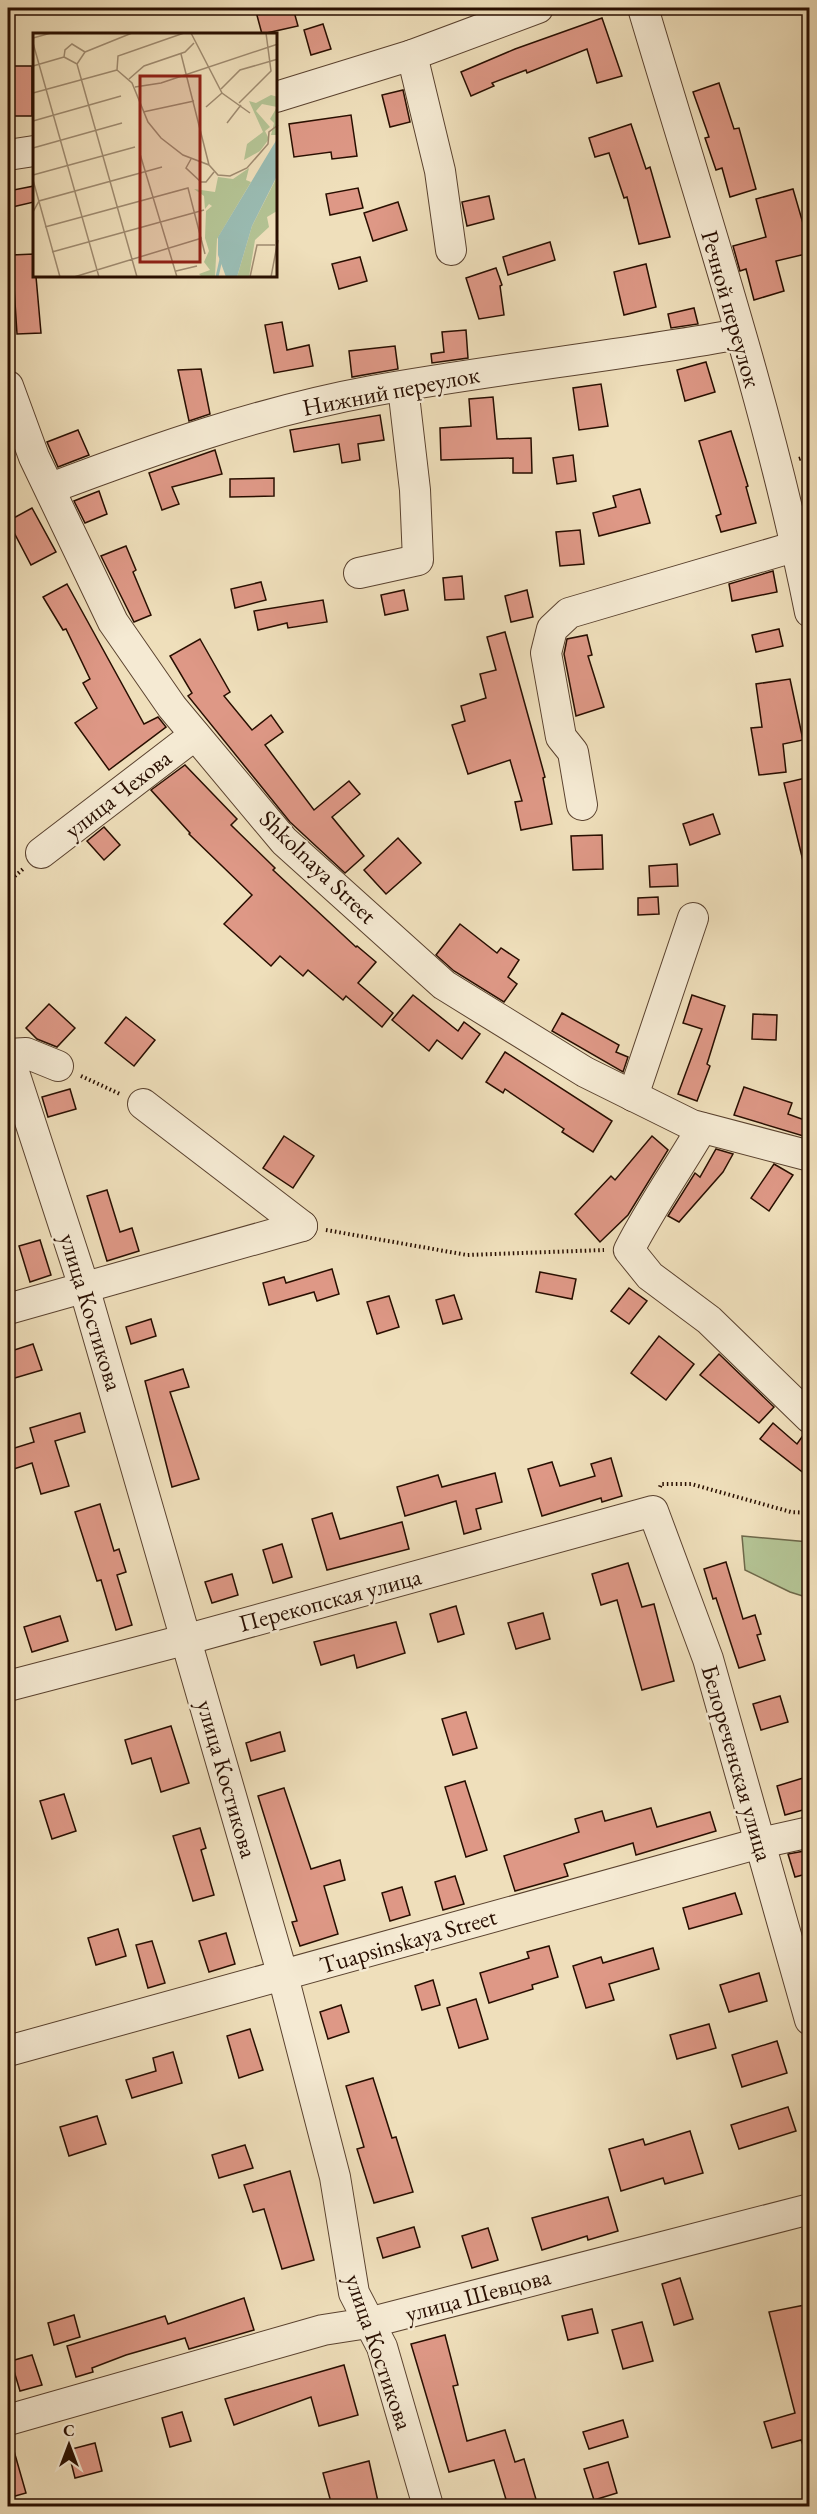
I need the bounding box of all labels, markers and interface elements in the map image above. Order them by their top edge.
inset map [33,33,278,278]
street label: Речной переулок [694,227,769,392]
street label: Нижний переулок [300,358,483,423]
street label: улица Чехова [58,742,178,845]
street label: Shkolnaya Street [253,803,384,931]
street label: улица Костикова [53,1229,130,1395]
street label: Перекопская улица [235,1560,425,1639]
street label: Белореченская улица [695,1661,780,1865]
street label: улица Костикова [190,1696,265,1862]
street label: Tuapsinskaya Street [316,1900,500,1981]
street label: улица Шевцова [402,2260,554,2329]
street label: улица Костикова [338,2270,421,2434]
north arrow [39,2415,99,2475]
text: С [63,2420,75,2441]

